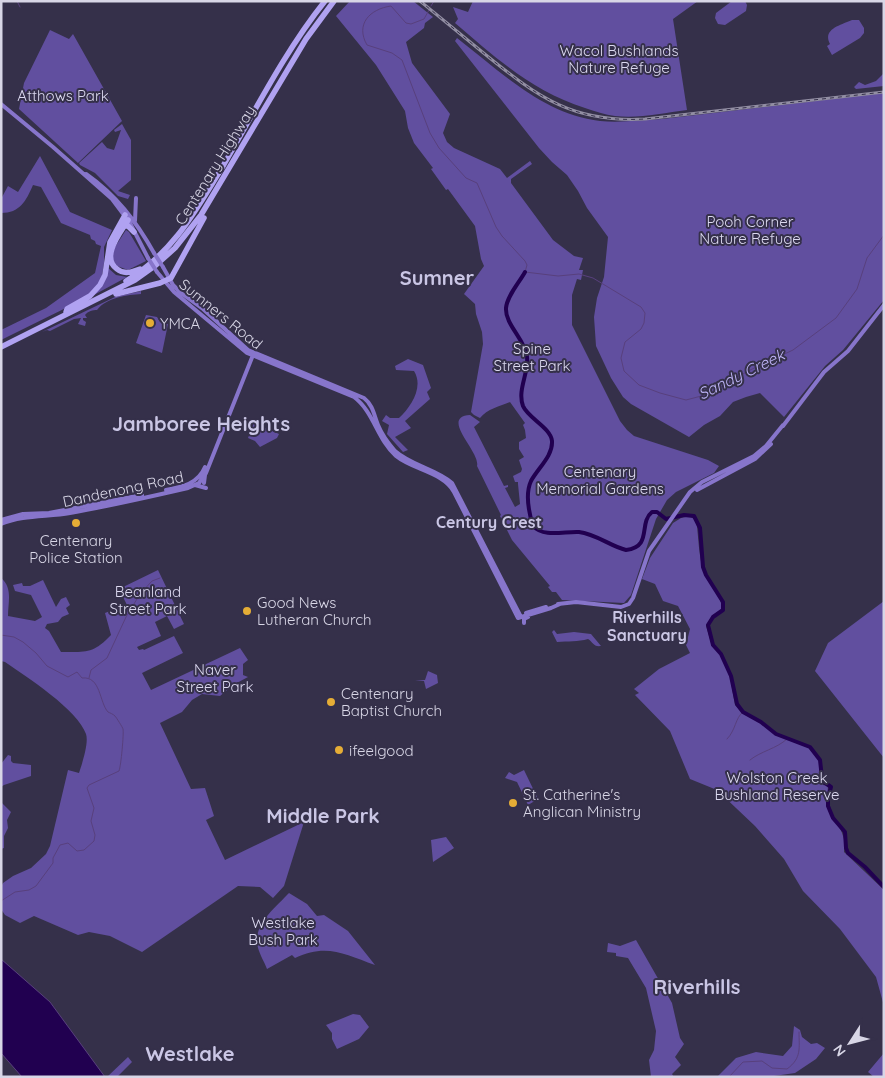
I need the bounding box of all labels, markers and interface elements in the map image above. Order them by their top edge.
park label: Wacol Bushlands Nature Refuge [559,41,679,77]
park label: Atthows Park [17,86,109,105]
street label: Centenary Highway [171,102,259,228]
park label: Pooh Corner Nature Refuge [699,212,801,248]
district label: Sumner [400,265,475,290]
street label: Sumners Road [175,275,267,353]
place label: YMCA [160,314,201,333]
marker: YMCA [144,317,156,329]
park label: Spine Street Park [494,339,570,375]
water label: Sandy Creek [694,344,789,404]
district label: Jamboree Heights [112,411,290,436]
park label: Centenary Memorial Gardens [536,462,664,498]
street label: Dandenong Road [61,467,185,511]
district label: Century Crest [436,512,542,532]
marker: Centenary Police Station [70,517,82,529]
place label: Centenary Police Station [29,531,123,567]
park label: Beanland Street Park [110,582,186,618]
place label: Good News Lutheran Church [257,593,372,629]
marker: Good News Lutheran Church [241,605,253,617]
district label: Riverhills Sanctuary [607,607,687,645]
park label: Naver Street Park [177,660,253,696]
place label: Centenary Baptist Church [341,684,442,720]
marker: Centenary Baptist Church [325,696,337,708]
place label: ifeelgood [349,741,414,760]
marker: ifeelgood [333,744,345,756]
park label: Wolston Creek Bushland Reserve [714,768,840,804]
place label: St. Catherine's Anglican Ministry [523,785,641,821]
marker: St. Catherine's Anglican Ministry [507,797,519,809]
district label: Middle Park [266,803,380,828]
park label: Westlake Bush Park [248,913,318,949]
district label: Riverhills [654,974,740,999]
north arrow [825,1018,875,1068]
district label: Westlake [146,1041,234,1066]
text: N [829,1041,850,1060]

